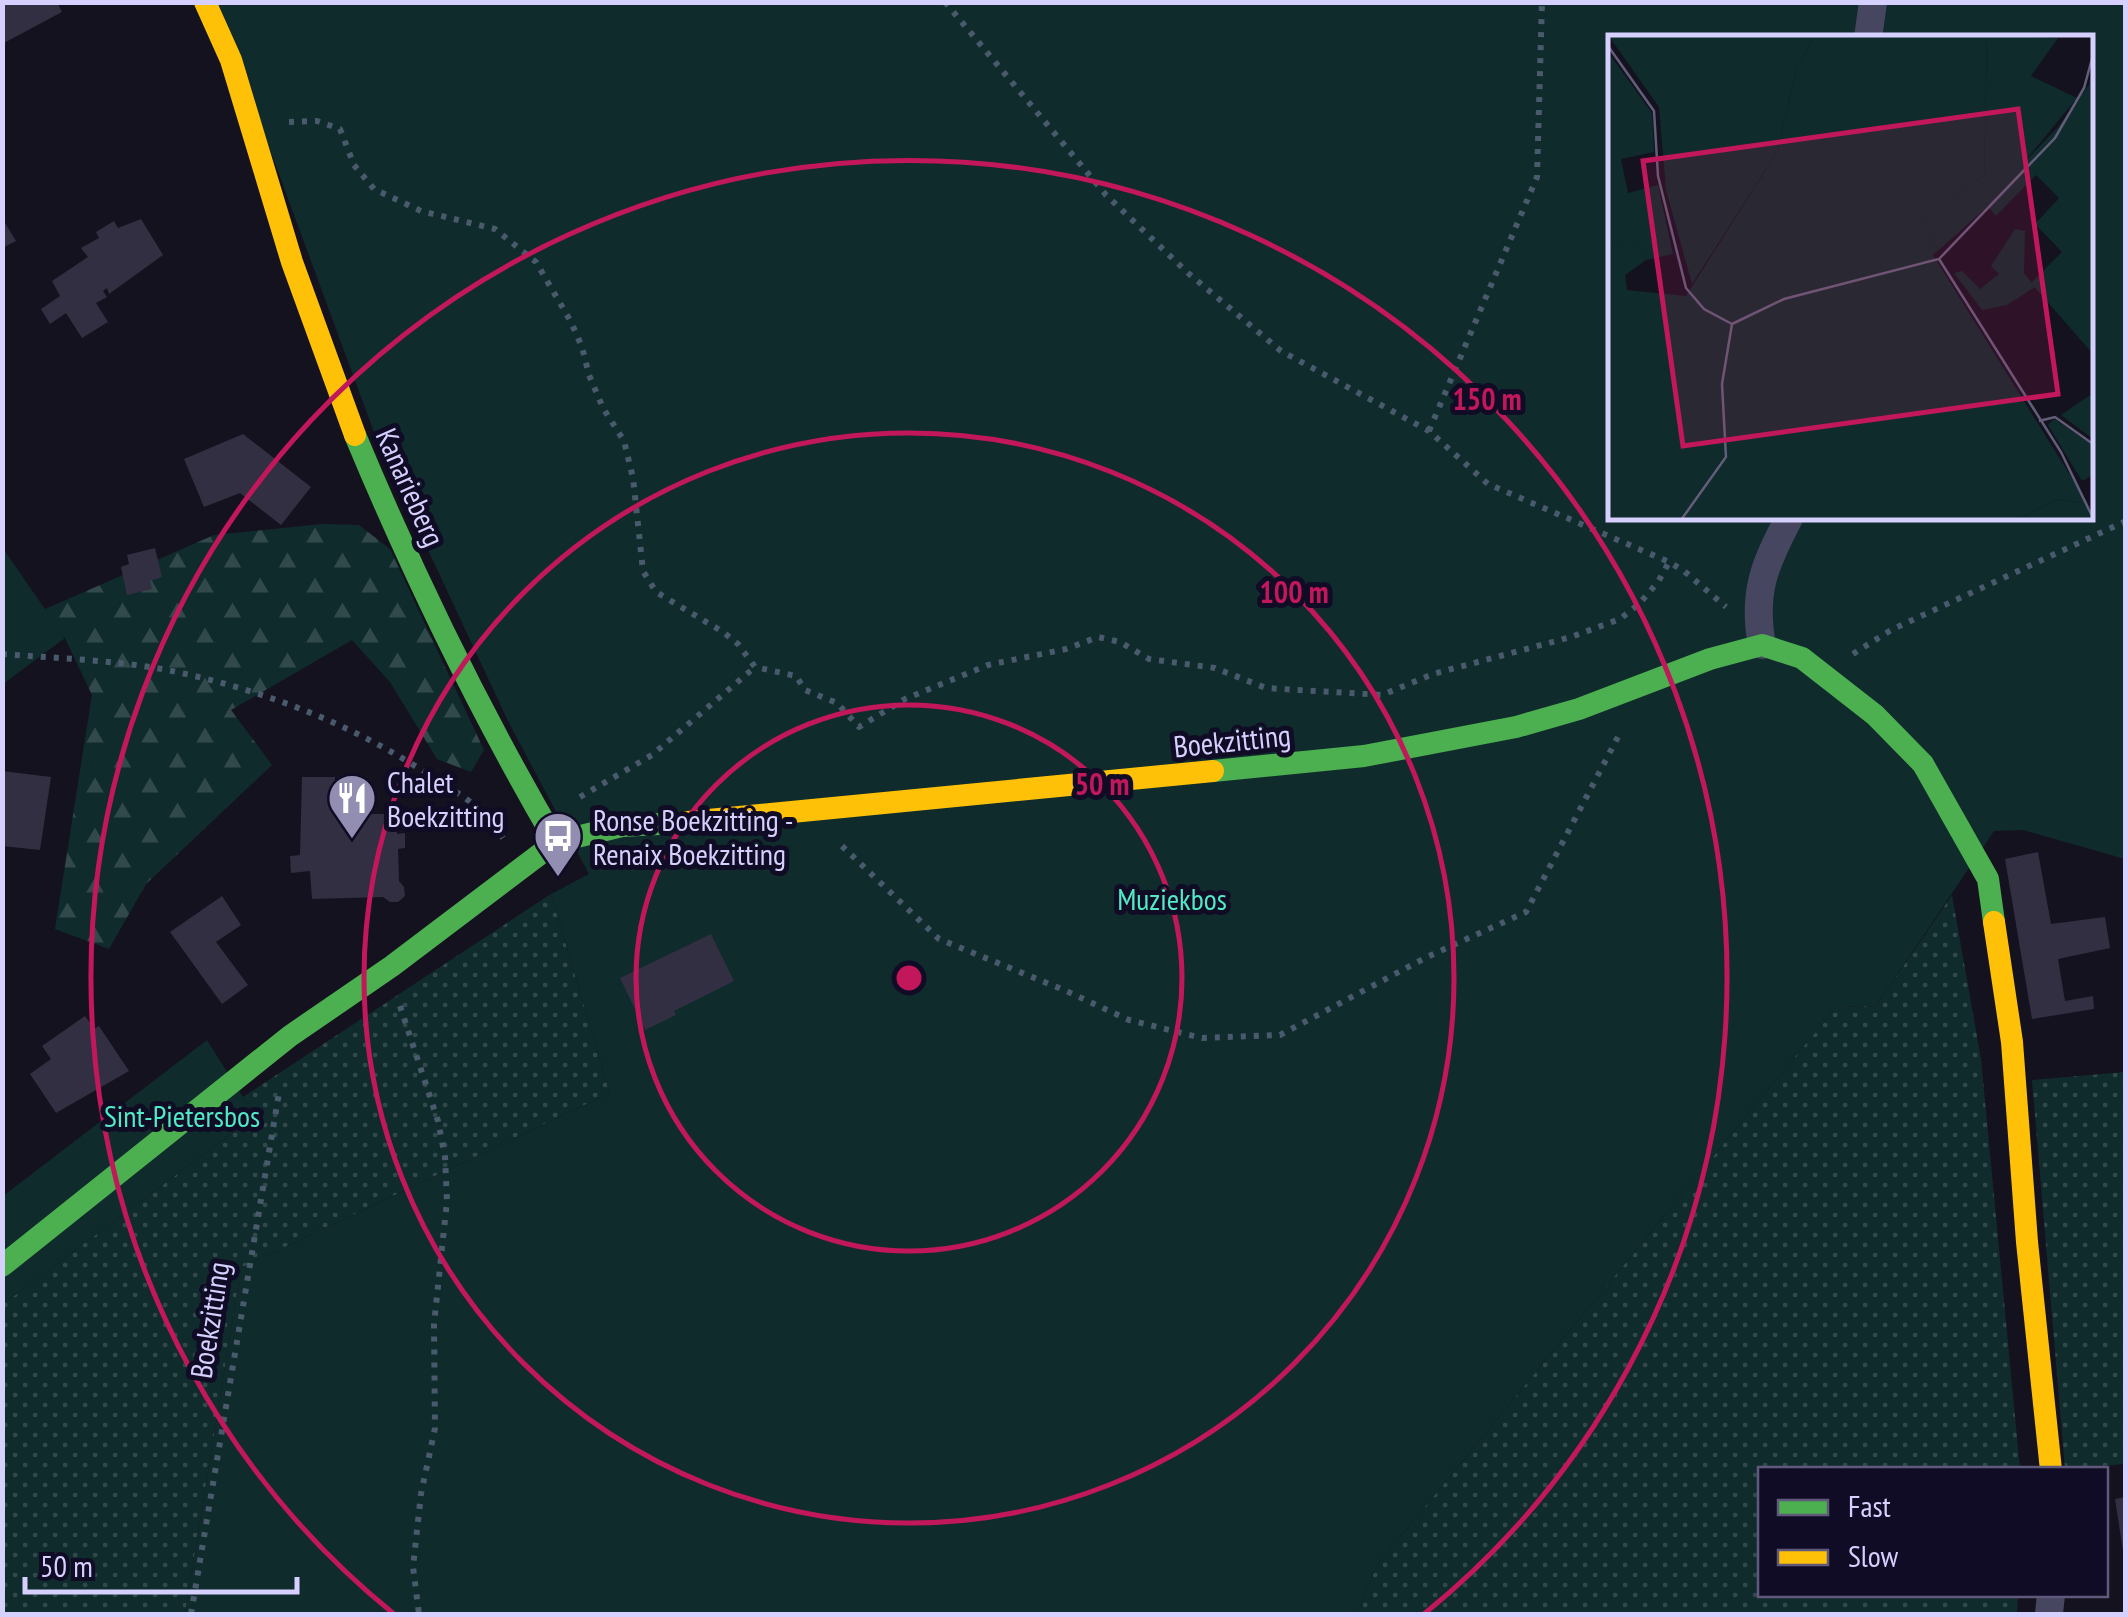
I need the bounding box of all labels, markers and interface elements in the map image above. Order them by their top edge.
inset map [1608,35,2093,520]
text: 150 m [1452,379,1522,418]
street label: Kanarieberg [368,422,454,552]
text: 100 m [1259,572,1329,611]
street label: Boekzitting [1171,714,1293,766]
place label: Chalet Boekzitting [387,762,505,835]
text: 50 m [1075,764,1129,803]
restaurant icon: Chalet Boekzitting [326,772,378,840]
place label: Ronse Boekzitting - Renaix Boekzitting [593,800,794,873]
bus stop icon: Ronse Boekzitting - Renaix Boekzitting [532,810,584,878]
park label: Muziekbos [1117,879,1227,918]
centre of rings [891,960,927,996]
park label: Sint-Pietersbos [104,1096,260,1135]
street label: Boekzitting [181,1259,237,1381]
legend [1758,1467,2108,1597]
text: Fast [1848,1486,1892,1525]
scale bar [25,1532,298,1594]
text: Slow [1848,1536,1899,1575]
text: 50 m [40,1546,93,1585]

